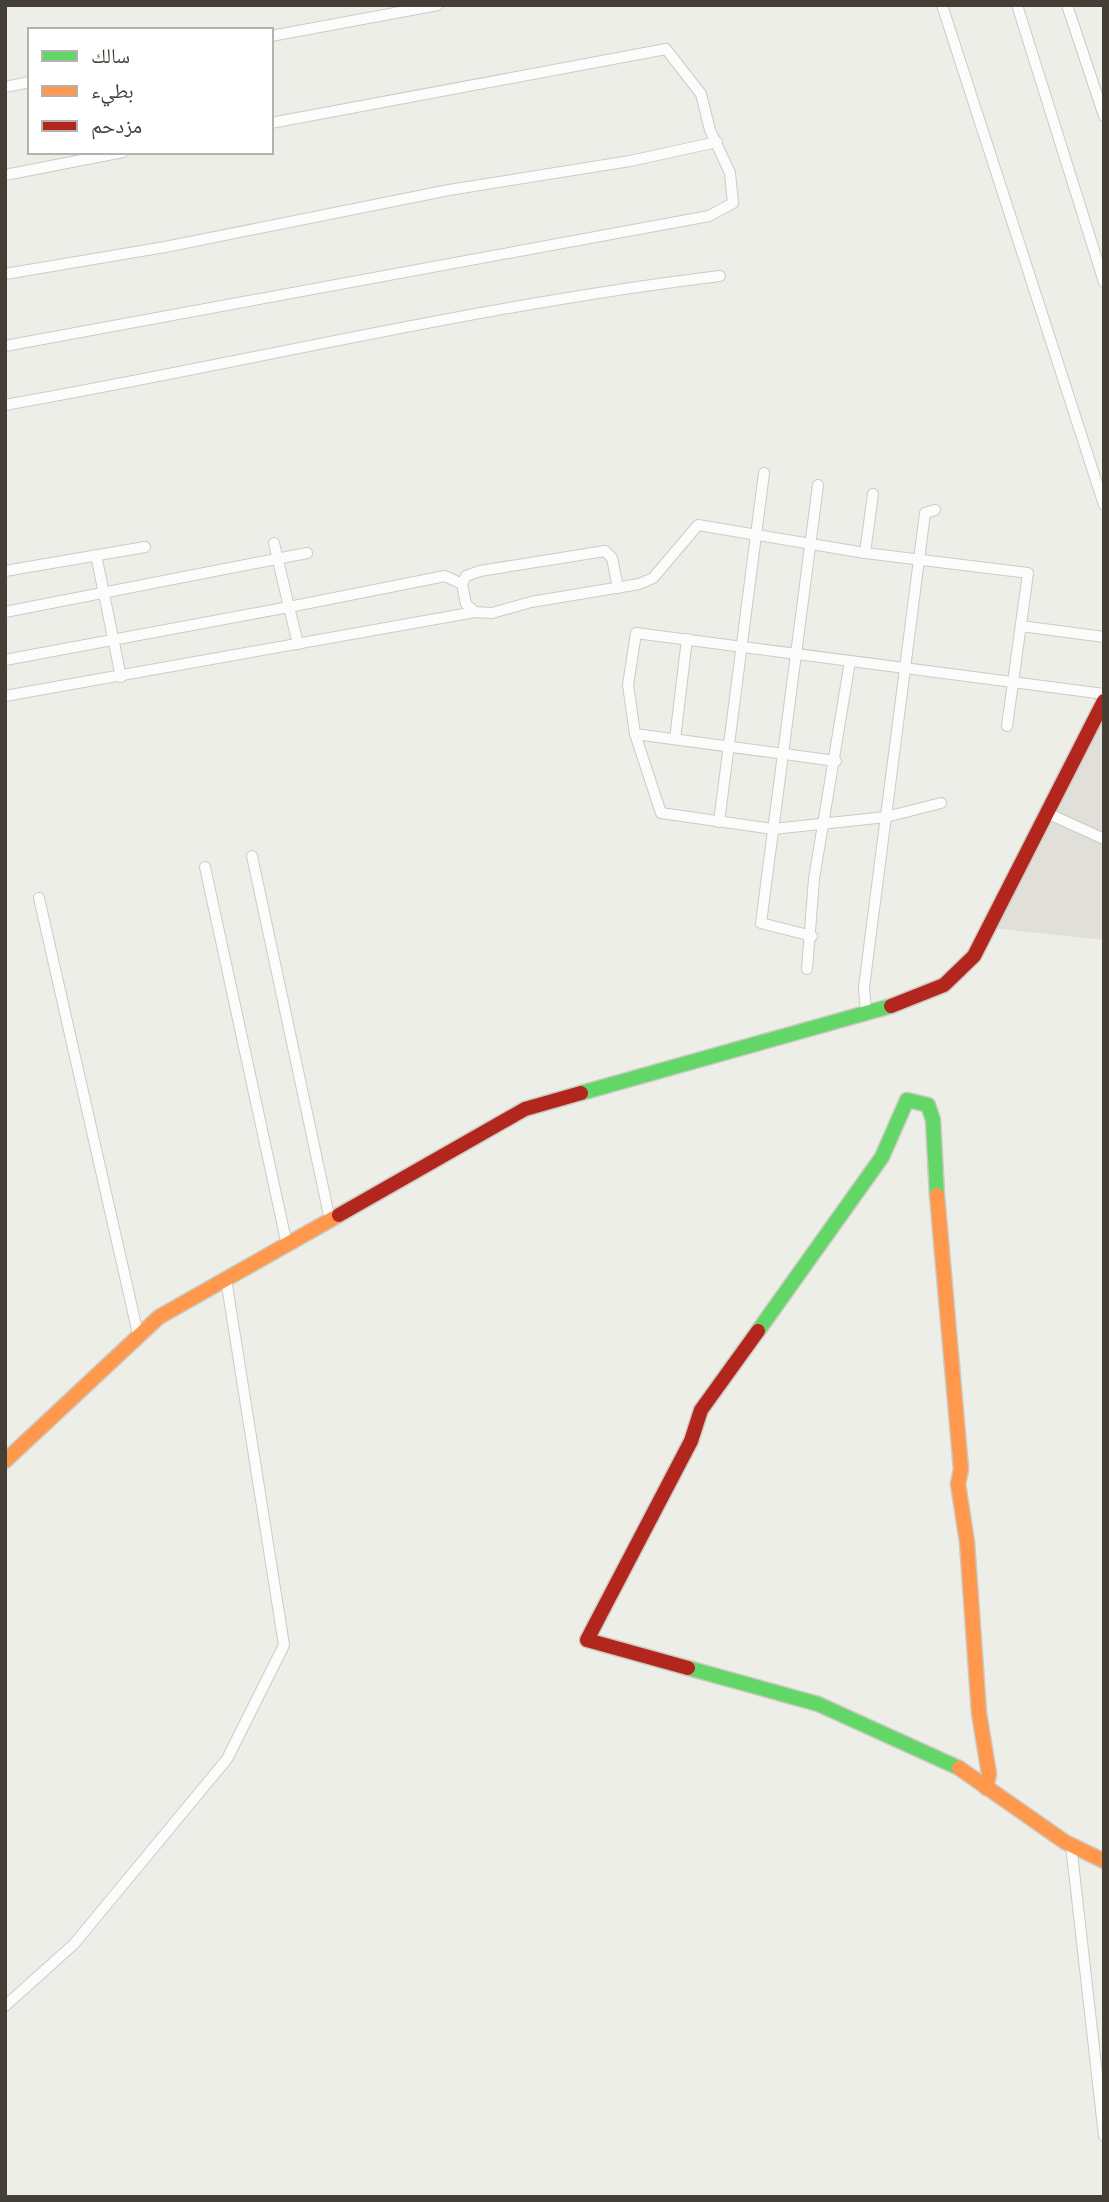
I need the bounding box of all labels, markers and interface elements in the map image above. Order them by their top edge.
legend [28,28,273,154]
text: سالك [91,42,130,67]
text: بطيء [91,77,134,107]
text: مزدحم [91,112,142,140]

